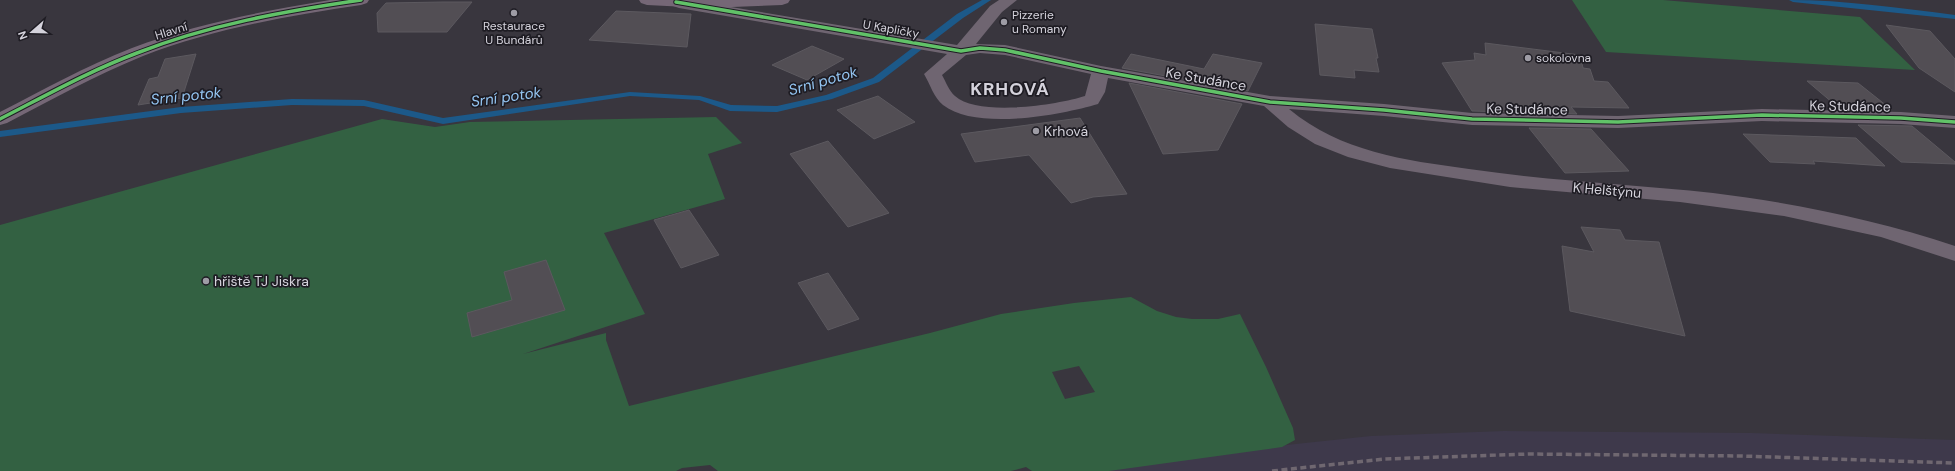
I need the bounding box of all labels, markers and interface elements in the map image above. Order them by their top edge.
place label: Pizzerie u Romany [1012,7,1067,37]
marker: Restaurace U Bundárů [509,8,519,18]
north arrow [12,12,52,52]
street label: U Kapličky [862,16,921,42]
marker: Pizzerie u Romany [999,17,1009,27]
street label: Hlavní [153,18,189,43]
place label: Restaurace U Bundárů [483,18,545,48]
text: N [15,29,31,42]
place label: sokolovna [1536,50,1591,66]
marker: sokolovna [1523,53,1533,63]
water label: Srní potok [786,62,860,100]
street label: Ke Studánce [1164,63,1248,95]
district label: KRHOVÁ [970,77,1050,101]
water label: Srní potok [150,82,223,110]
water label: Srní potok [470,82,543,112]
street label: Ke Studánce [1809,96,1891,116]
street label: Ke Studánce [1486,99,1568,119]
place label: Krhová [1044,122,1088,140]
marker: Krhová [1031,126,1041,136]
street label: K Helštýnu [1572,178,1642,202]
place label: hřiště TJ Jiskra [214,272,309,290]
marker: hřiště TJ Jiskra [201,276,211,286]

